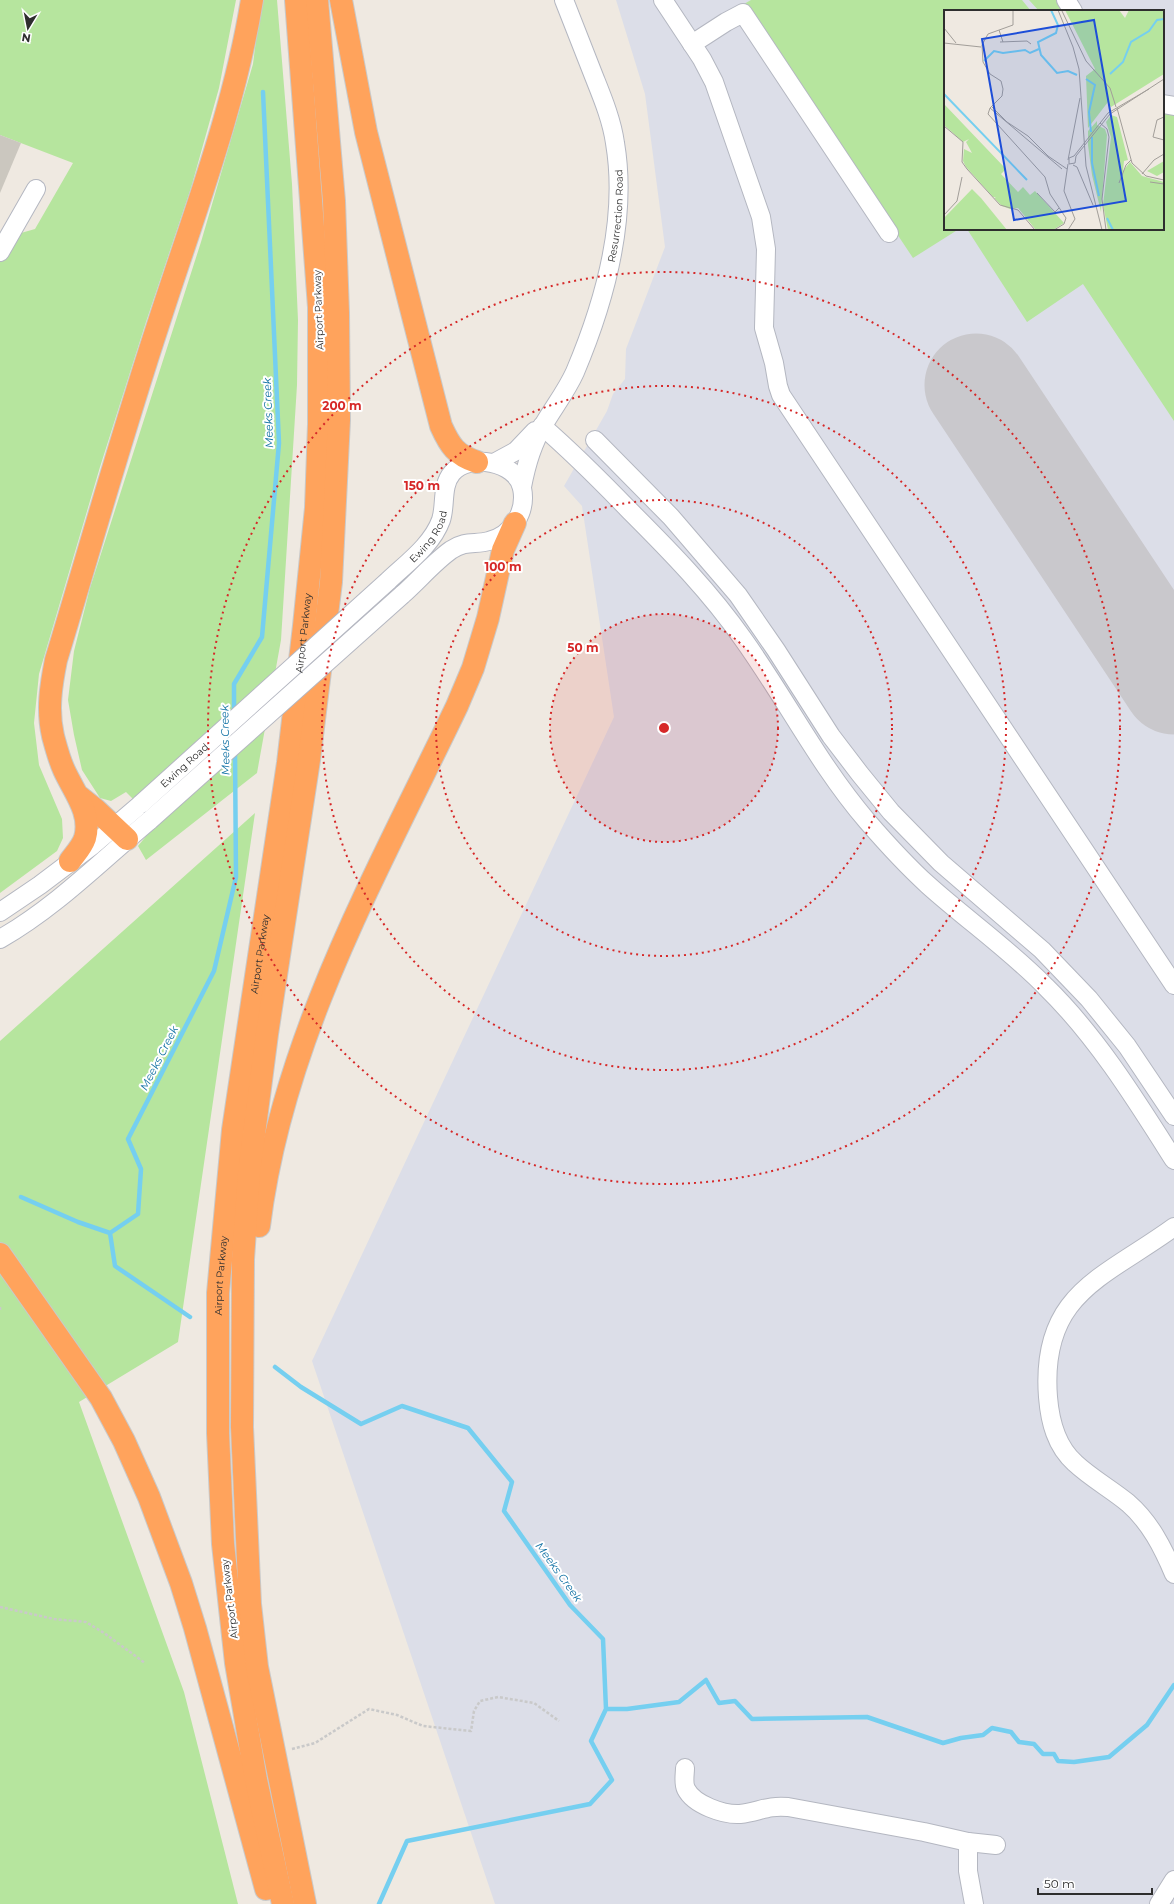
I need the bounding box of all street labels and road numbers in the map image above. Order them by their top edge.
street label: Resurrection Road [605,169,626,263]
street label: Airport Parkway [311,269,326,350]
street label: Ewing Road [407,510,450,565]
street label: Airport Parkway [293,592,314,674]
street label: Ewing Road [158,740,211,791]
street label: Airport Parkway [247,913,272,995]
street label: Airport Parkway [212,1235,230,1315]
street label: Airport Parkway [218,1558,241,1639]

